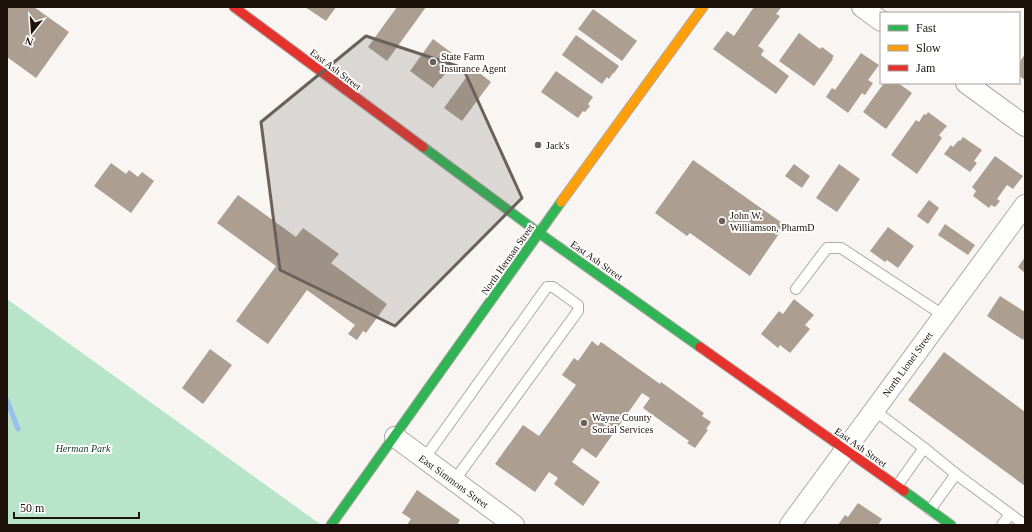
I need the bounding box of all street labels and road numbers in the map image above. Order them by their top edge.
street label: East Ash Street [308,47,364,92]
street label: North Herman Street [479,222,536,297]
street label: East Ash Street [569,238,625,283]
street label: North Lionel Street [880,329,935,399]
street label: East Ash Street [833,425,889,470]
street label: East Simmons Street [417,452,491,510]

